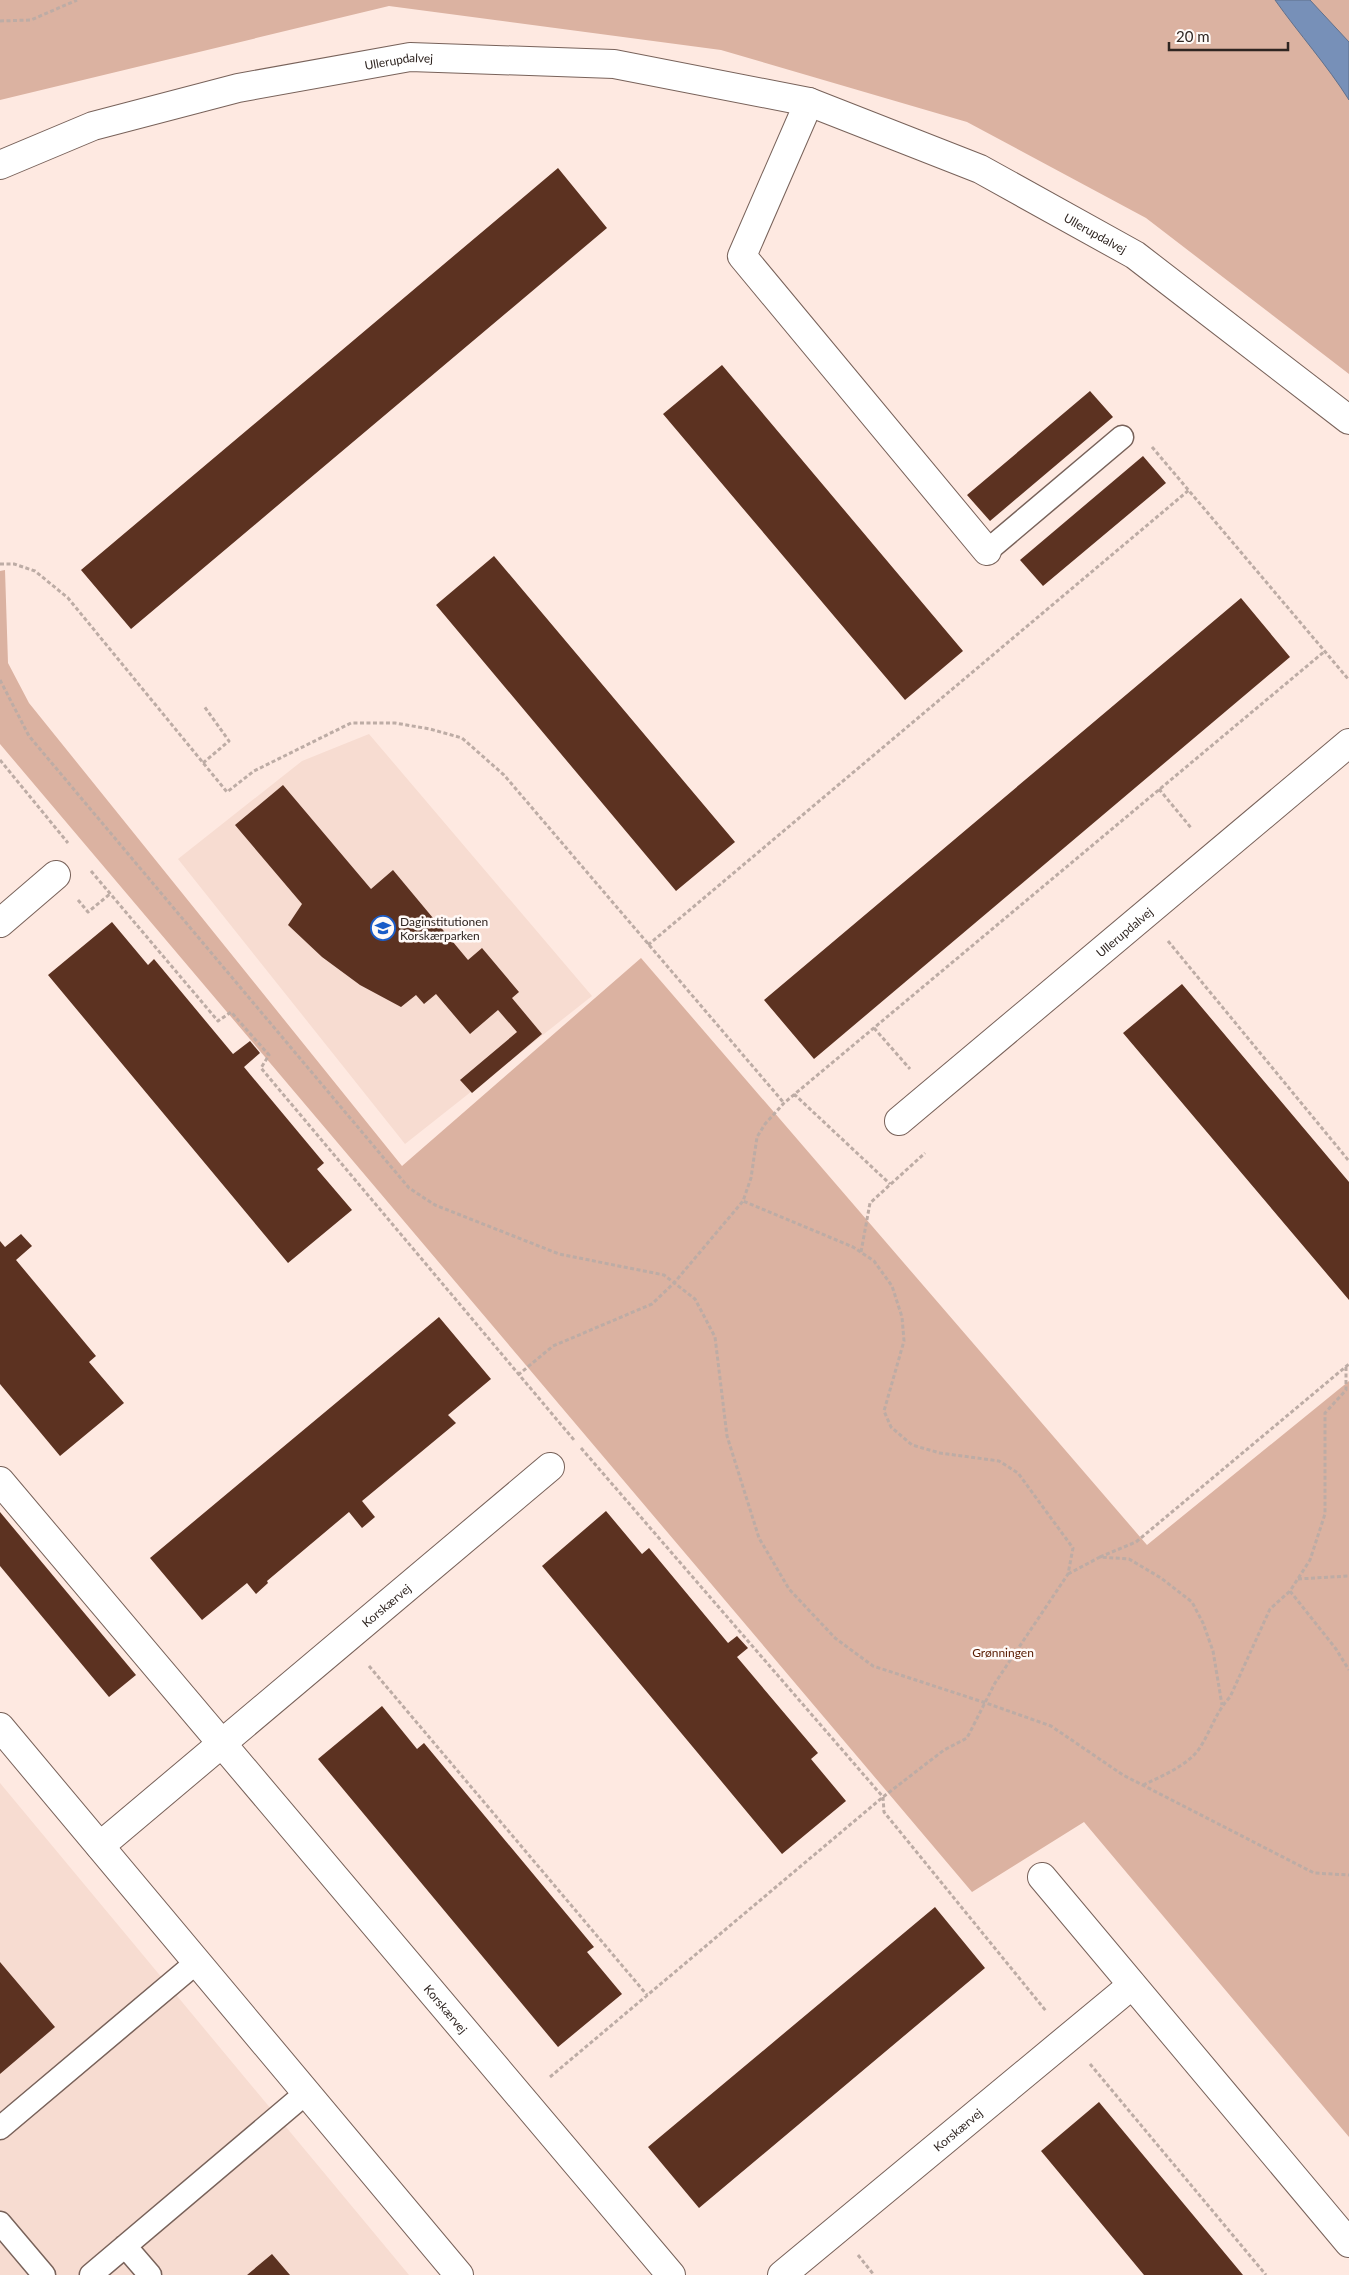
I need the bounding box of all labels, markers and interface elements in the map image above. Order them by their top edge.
scale bar [1169,20,1288,52]
text: 20 m [1176,27,1210,45]
street label: Ullerupdalvej [363,49,434,73]
street label: Ullerupdalvej [1061,210,1130,257]
street label: Ullerupdalvej [1093,904,1156,960]
place label: Daginstitutionen Korskærparken [400,914,488,943]
school or university icon: Daginstitutionen Korskærparken [370,915,396,941]
street label: Korskærvej [359,1580,414,1630]
park label: Grønningen [972,1645,1034,1660]
street label: Korskærvej [421,1981,471,2036]
street label: Korskærvej [930,2105,985,2154]

